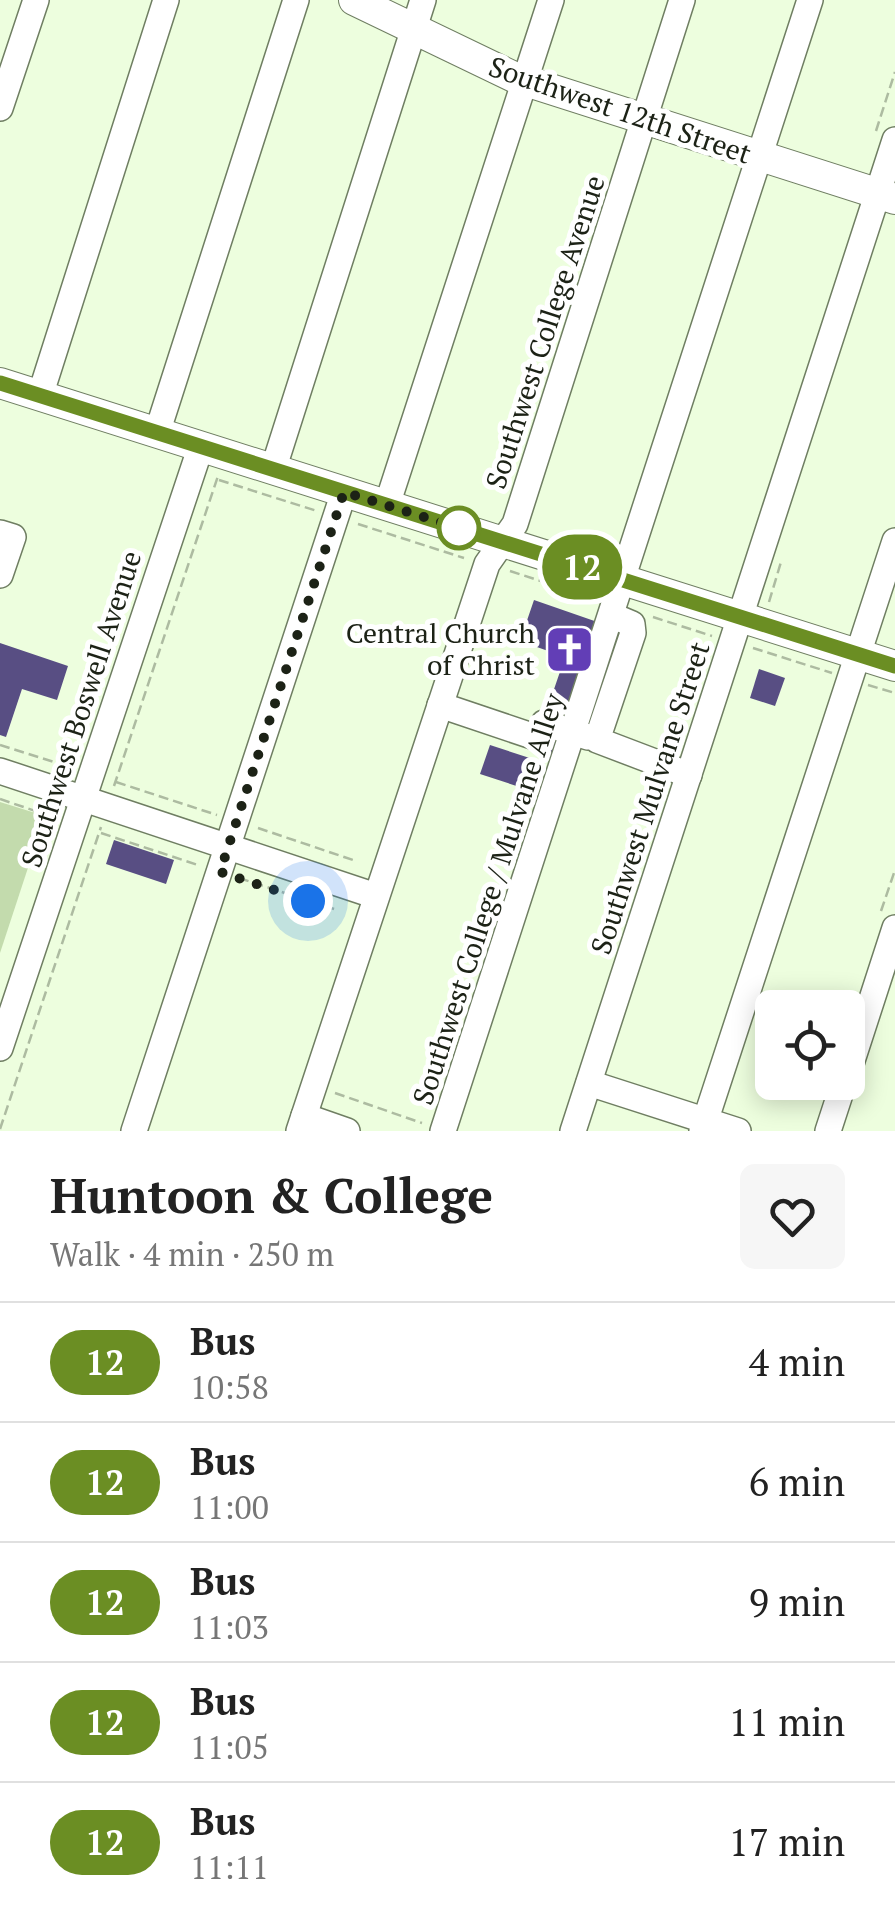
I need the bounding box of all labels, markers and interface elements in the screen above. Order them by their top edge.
street label: Southwest 12th Street [484,47,757,172]
street label: Southwest College Avenue [476,170,613,493]
unlabelled marker [438,507,480,549]
line badge: 12 [537,534,627,600]
text: 12 [562,544,602,590]
street label: Southwest Boswell Avenue [12,546,149,872]
place label: Central Church of Christ [346,614,536,683]
church icon: Central Church of Christ [544,623,596,675]
street label: Southwest Mulvane Street [582,636,718,959]
street label: Southwest College / Mulvane Alley [403,688,572,1109]
your location [283,876,333,926]
map controls [755,990,865,1100]
button: locate [755,990,865,1100]
text: Huntoon & College [50,1163,493,1227]
button: heart [740,1164,845,1269]
text: Walk · 4 min · 250 m [50,1233,334,1275]
text: Bus [190,1316,255,1366]
text: 4 min [749,1337,845,1387]
text: 12 [85,1339,125,1385]
text: 10:58 [190,1366,269,1408]
text: Bus [190,1436,255,1486]
text: 6 min [749,1457,845,1507]
text: 12 [85,1459,125,1505]
text: 11:00 [190,1486,269,1528]
text: Bus [190,1556,255,1606]
text: 9 min [749,1577,845,1627]
text: 12 [85,1579,125,1625]
text: 11:03 [190,1606,269,1648]
text: Bus [190,1676,255,1726]
text: 11 min [728,1697,845,1747]
text: 12 [85,1699,125,1745]
text: 11:05 [190,1726,269,1768]
text: Bus [190,1796,255,1846]
text: 17 min [728,1817,845,1867]
text: 12 [85,1819,125,1865]
text: 11:11 [190,1846,269,1888]

